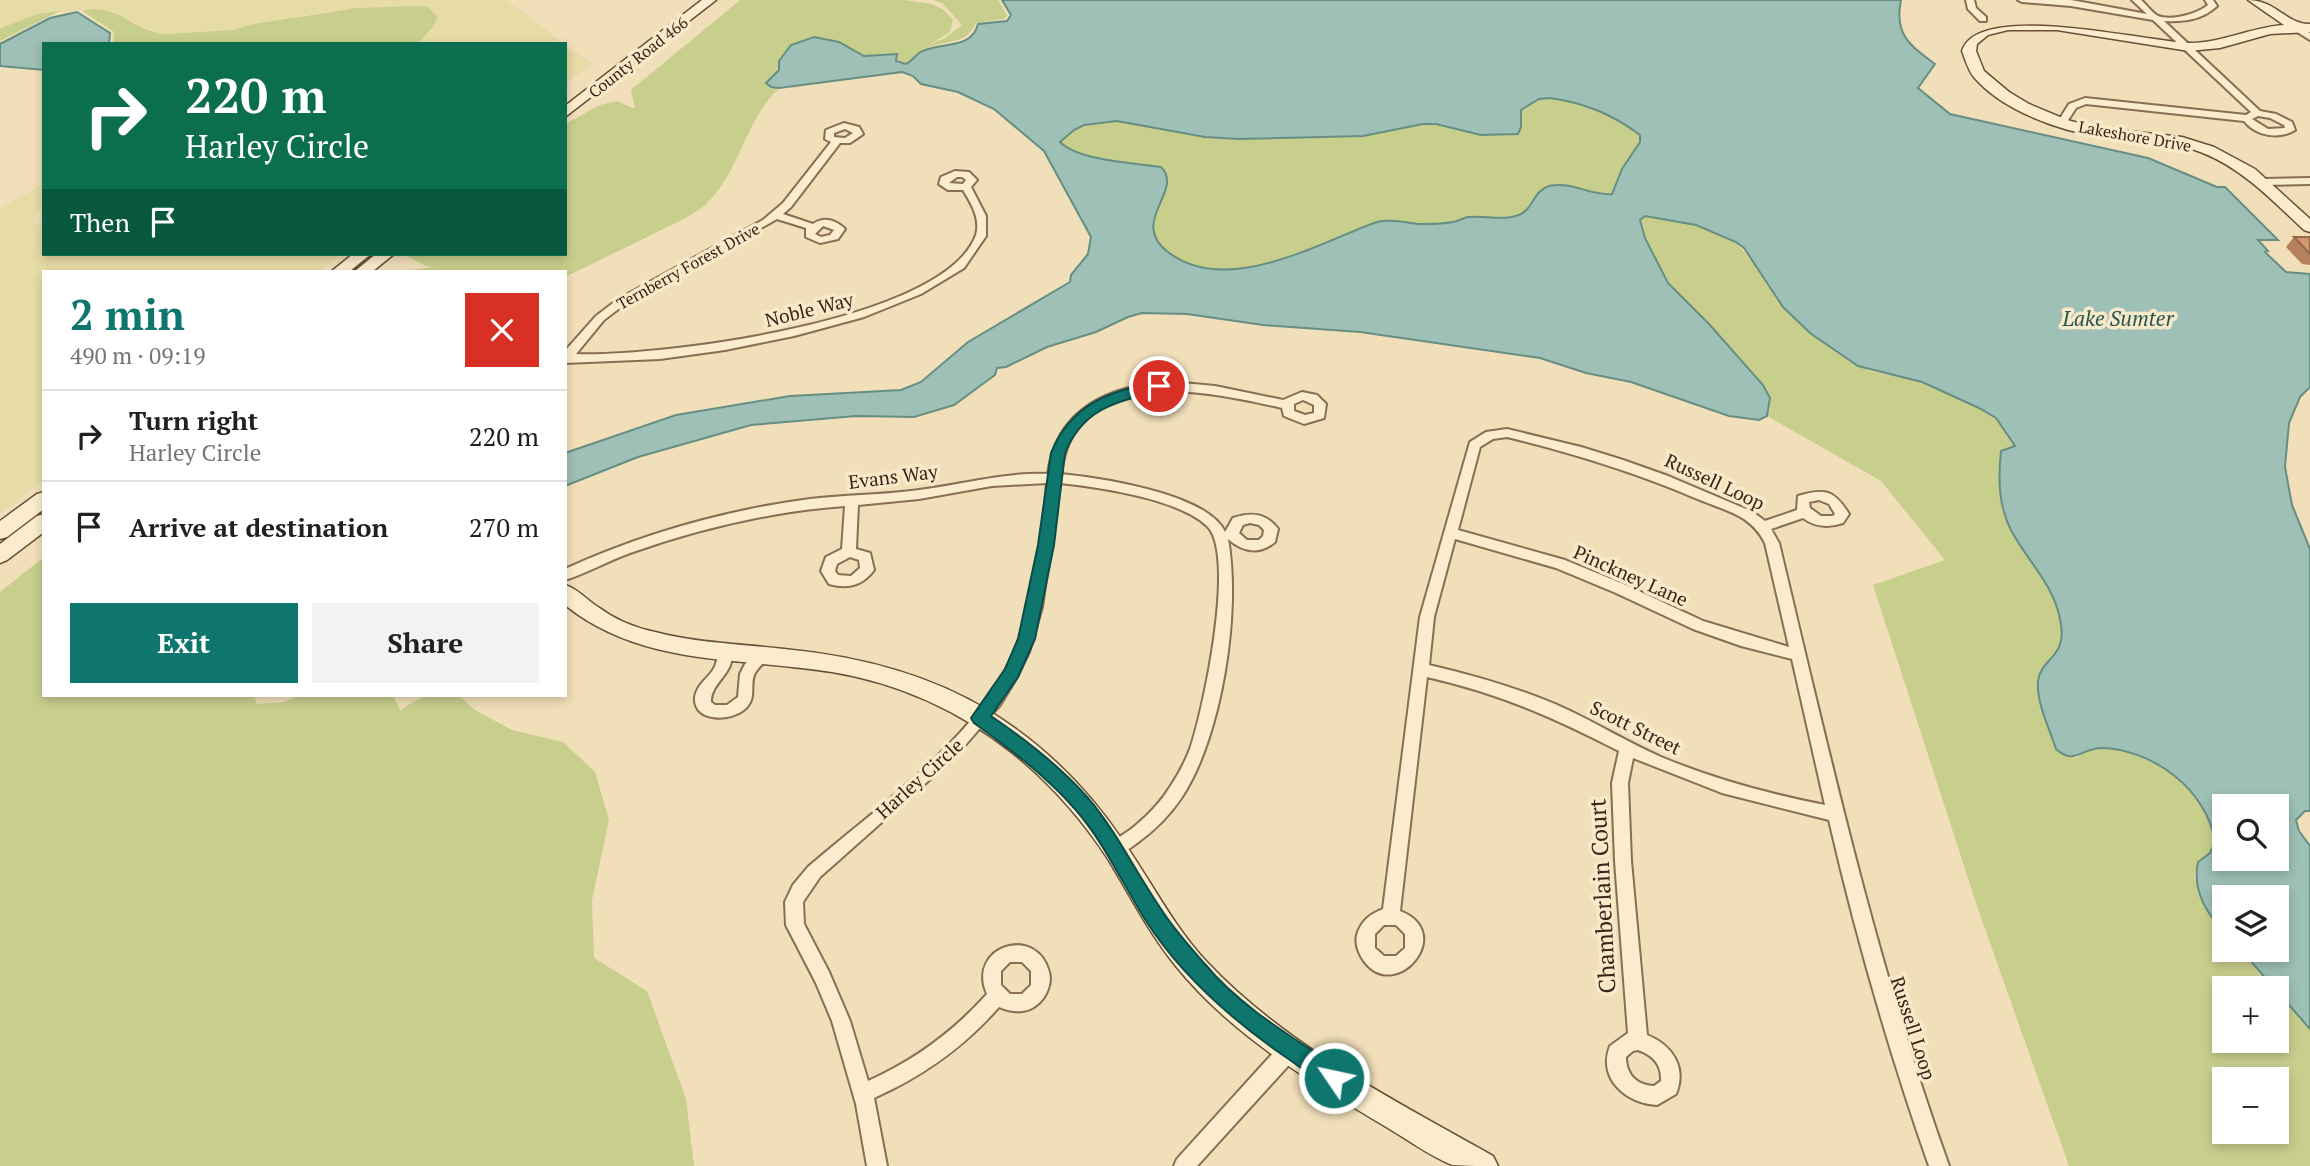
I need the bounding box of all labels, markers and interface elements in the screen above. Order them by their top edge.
street label: County Road 466 [584,11,693,103]
text: 220 m [185,62,327,127]
icon: right [70,70,161,161]
street label: Lakeshore Drive [2077,115,2193,157]
text: Harley Circle [185,125,369,167]
icon: arrive [144,203,182,241]
text: Then [70,205,130,239]
street label: Ternberry Forest Drive [612,217,764,315]
text: 2 min [70,286,185,342]
street label: Noble Way [762,286,856,332]
button: close [465,293,539,367]
water label: Lake Sumter [2062,304,2174,332]
text: 490 m · 09:19 [70,340,205,371]
pin [1129,356,1189,416]
icon: arrive [1140,367,1178,405]
text: Turn right [129,403,258,437]
icon: right [70,417,108,455]
text: 220 m [469,419,539,453]
text: Harley Circle [129,437,261,468]
street label: Russell Loop [1661,447,1769,515]
street label: Evans Way [847,458,940,494]
icon: arrive [70,508,108,546]
text: Arrive at destination [129,510,388,544]
text: 270 m [469,510,539,544]
street label: Pinckney Lane [1570,539,1692,611]
button: Exit [70,603,298,683]
button: Share [312,603,539,683]
street label: Scott Street [1586,694,1686,760]
street label: Harley Circle [870,732,968,824]
map controls [2212,794,2289,1144]
button: search [2212,794,2289,871]
street label: Chamberlain Court [1581,797,1623,994]
button: layers [2212,885,2289,962]
street label: Russell Loop [1886,973,1942,1083]
button: + [2212,976,2289,1053]
position arrow [1297,1041,1371,1115]
button: − [2212,1067,2289,1144]

